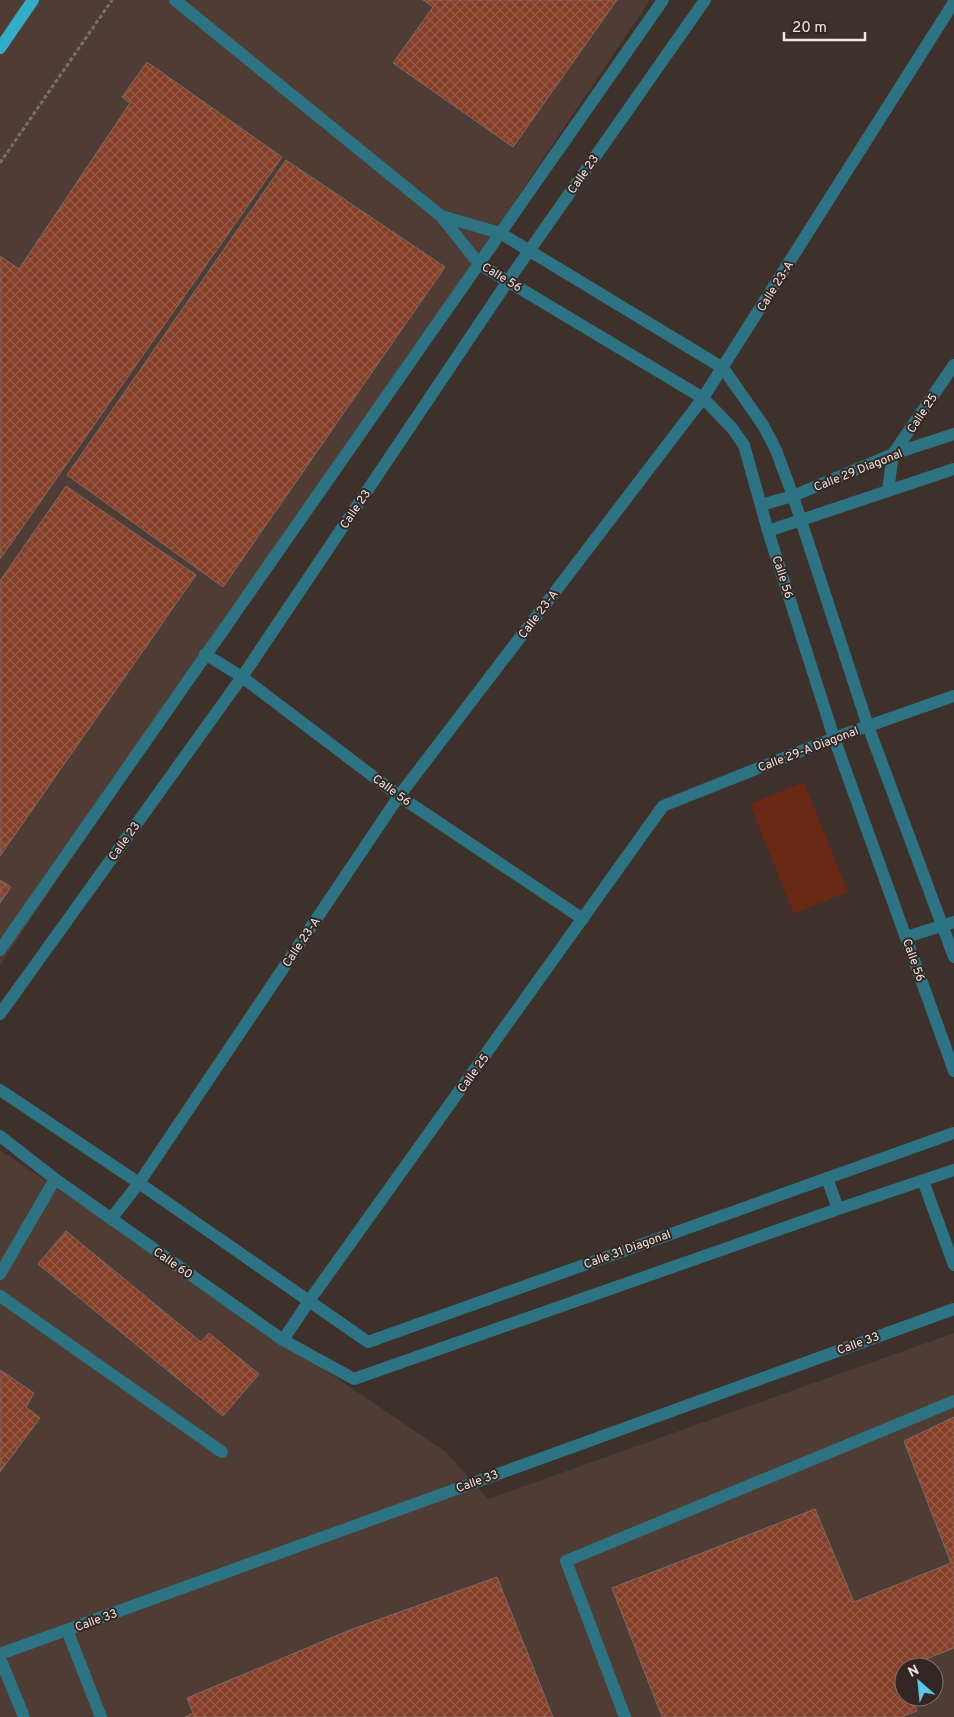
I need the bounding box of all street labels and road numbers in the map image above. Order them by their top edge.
street label: Calle 23 [565,152,603,197]
street label: Calle 23-A [754,258,798,315]
street label: Calle 56 [478,260,525,296]
street label: Calle 25 [904,391,942,436]
street label: Calle 29 Diagonal [812,446,905,496]
street label: Calle 23 [337,487,375,532]
street label: Calle 56 [768,554,796,601]
street label: Calle 23-A [515,587,562,642]
street label: Calle 29-A Diagonal [756,723,861,776]
street label: Calle 56 [369,771,414,810]
street label: Calle 23 [105,819,144,864]
street label: Calle 23-A [279,914,324,971]
street label: Calle 56 [898,937,928,984]
street label: Calle 25 [454,1051,493,1096]
street label: Calle 31 Diagonal [582,1227,673,1273]
street label: Calle 60 [150,1244,195,1283]
street label: Calle 33 [835,1329,882,1359]
street label: Calle 33 [454,1467,501,1497]
street label: Calle 33 [73,1606,120,1636]

